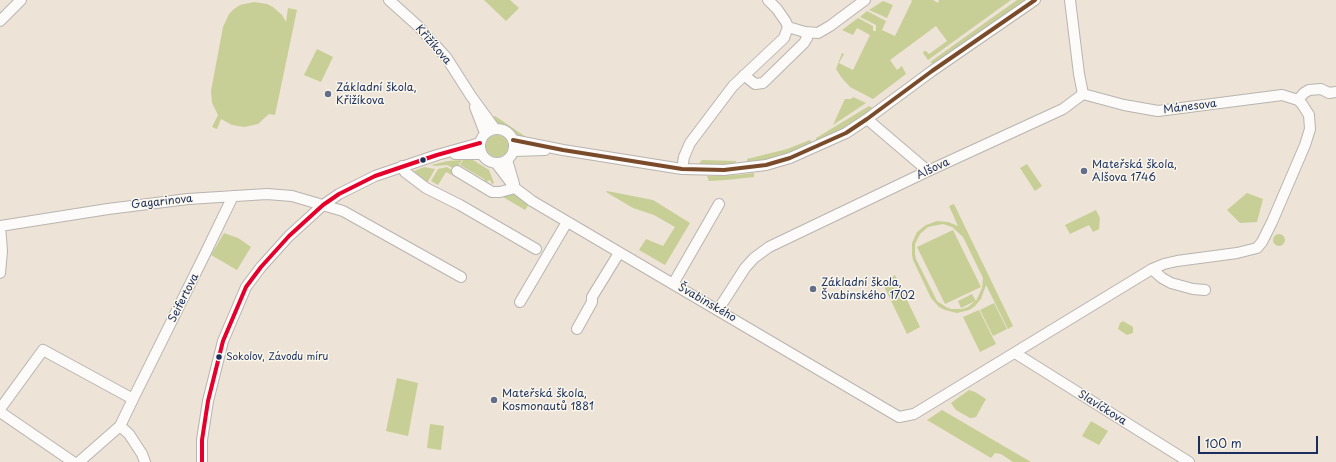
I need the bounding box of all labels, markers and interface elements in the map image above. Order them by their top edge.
street label: Křižíkova [412,22,454,68]
place label: Základní škola, Křižíkova [336,81,417,107]
marker: Základní škola, Křižíkova [323,89,333,99]
street label: Mánesova [1163,97,1217,117]
unlabelled marker [418,155,428,165]
street label: Alšova [914,156,952,182]
place label: Mateřská škola, Alšova 1746 [1092,158,1177,184]
marker: Mateřská škola, Alšova 1746 [1079,166,1089,176]
street label: Gagarinova [131,192,193,212]
street label: Seifertova [166,271,202,325]
place label: Základní škola, Švabinského 1702 [821,276,915,302]
street label: Švabinského [676,281,738,325]
marker: Základní škola, Švabinského 1702 [808,284,818,294]
place label: Sokolov, Závodu míru [226,351,328,363]
marker: Sokolov, Závodu míru [214,352,224,362]
place label: Mateřská škola, Kosmonautů 1881 [502,387,594,413]
street label: Slavíčkova [1075,388,1129,428]
marker: Mateřská škola, Kosmonautů 1881 [489,395,499,405]
scale bar [1200,428,1320,454]
text: 100 m [1205,434,1242,452]

